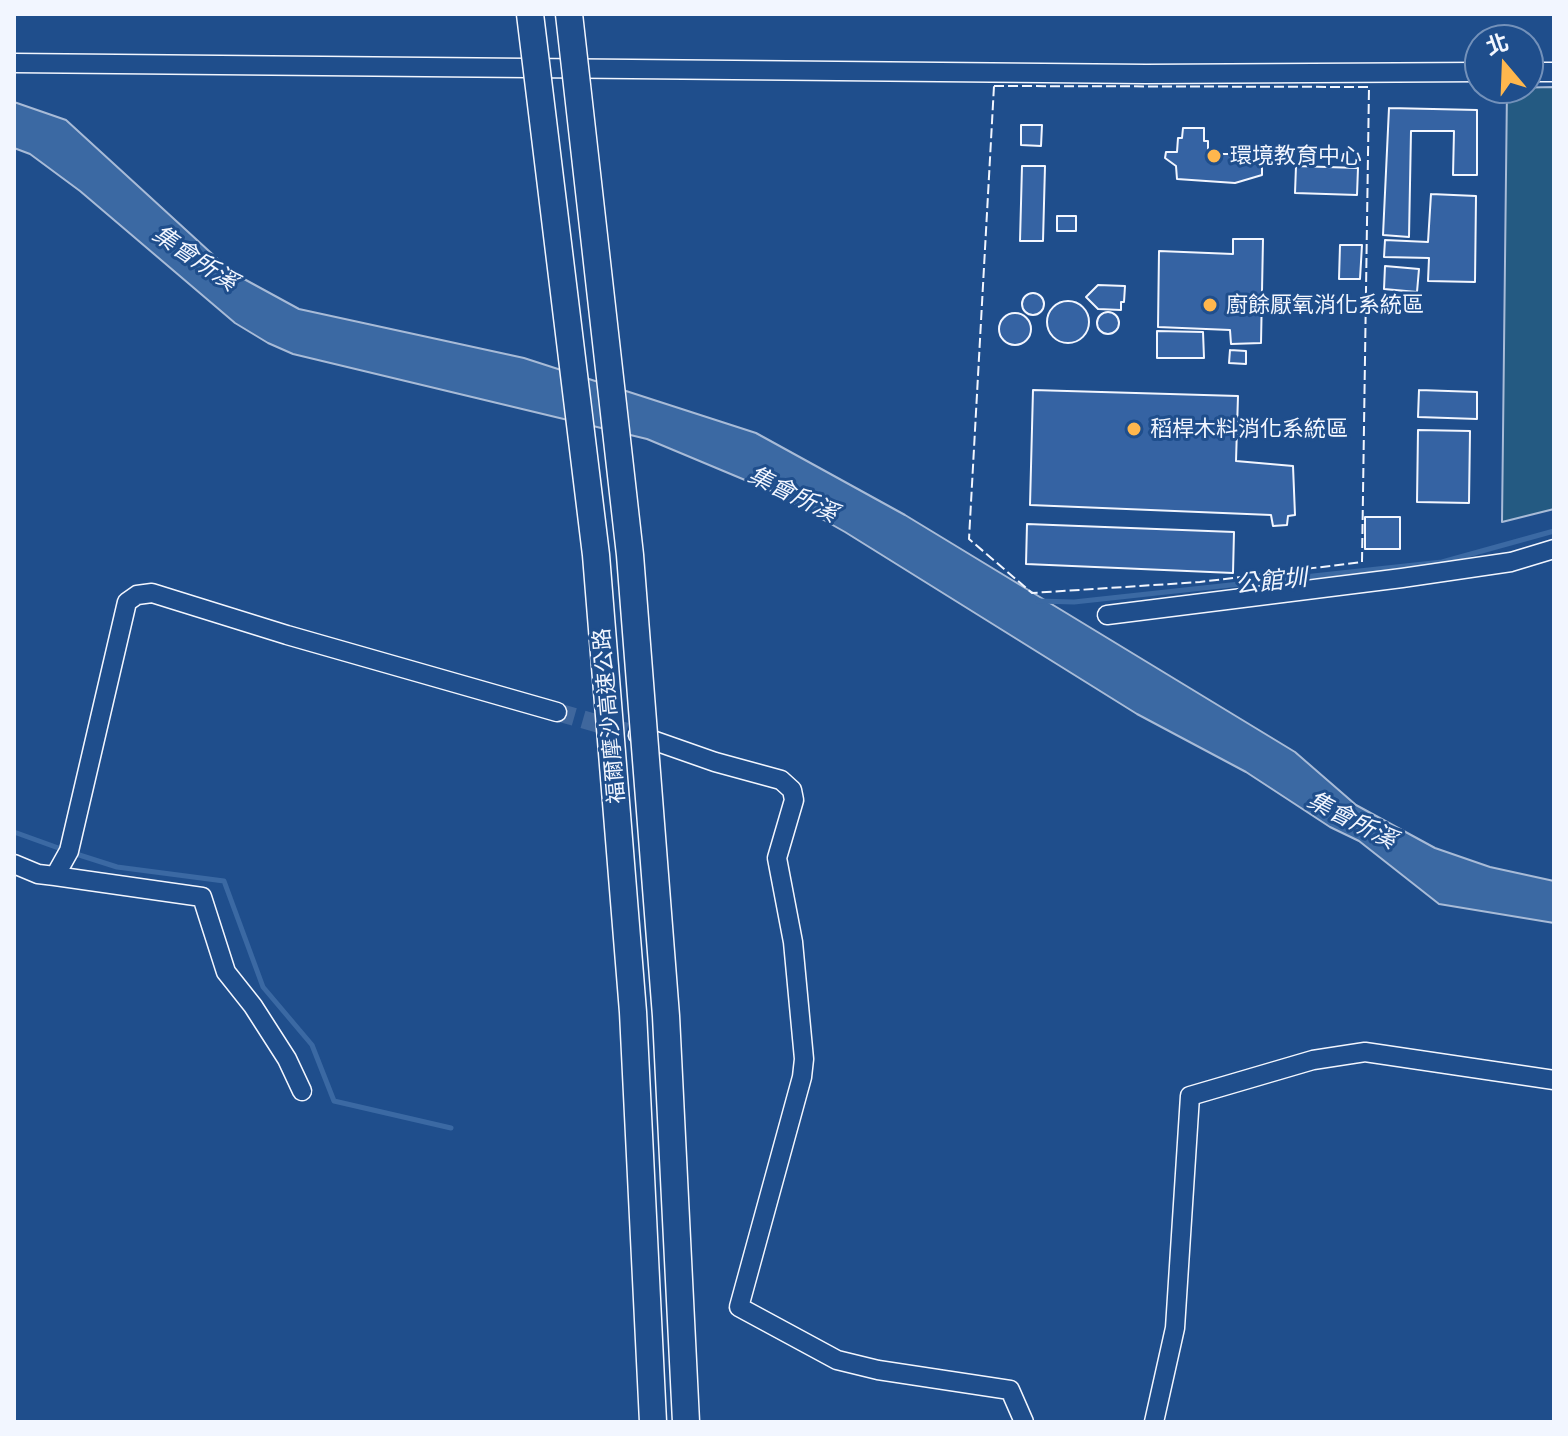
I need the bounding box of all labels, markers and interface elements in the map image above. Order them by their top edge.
north arrow [1464,24,1544,104]
text: 北 [1482,27,1511,59]
place label: 環境教育中心 [1230,143,1362,169]
marker: 環境教育中心 [1205,147,1223,165]
water label: 集會所溪 [147,219,243,297]
place label: 廚餘厭氧消化系統區 [1226,292,1424,318]
marker: 廚餘厭氧消化系統區 [1201,296,1219,314]
place label: 稻桿木料消化系統區 [1150,416,1348,442]
marker: 稻桿木料消化系統區 [1125,420,1143,438]
water label: 集會所溪 [744,460,842,528]
water label: 公館圳 [1234,563,1308,599]
street label: 福爾摩沙高速公路 [588,627,630,805]
water label: 集會所溪 [1303,785,1401,855]

